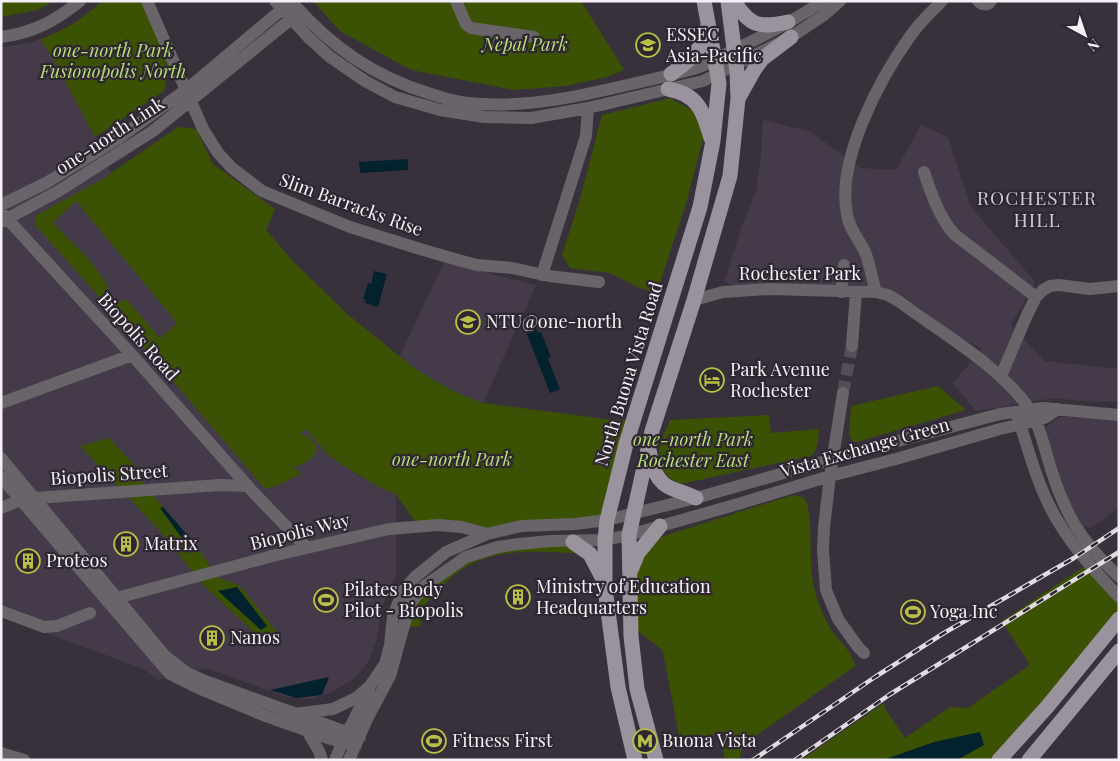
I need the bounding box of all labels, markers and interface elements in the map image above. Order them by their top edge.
north arrow [1060,10,1110,60]
place label: ESSEC Asia-Pacific [665,22,762,67]
park label: Nepal Park [480,32,568,56]
school or university icon: ESSEC Asia-Pacific [635,32,661,58]
text: N [1084,35,1104,56]
park label: one-north Park Fusionopolis North [39,38,186,83]
street label: one-north Link [50,91,169,179]
street label: Slim Barracks Rise [276,167,426,241]
district label: ROCHESTER HILL [977,184,1097,232]
street label: Rochester Park [739,261,861,285]
street label: North Buona Vista Road [589,278,668,469]
street label: Biopolis Road [93,287,185,386]
school or university icon: NTU@one-north [455,309,481,335]
place label: NTU@one-north [486,309,622,333]
place label: Park Avenue Rochester [730,357,830,402]
hotel icon: Park Avenue Rochester [699,367,725,393]
street label: Vista Exchange Green [776,411,952,483]
park label: one-north Park Rochester East [633,427,753,472]
park label: one-north Park [392,447,512,471]
street label: Biopolis Street [49,458,169,490]
street label: Biopolis Way [247,507,352,555]
building icon: Matrix [113,531,139,557]
place label: Matrix [144,531,198,555]
building icon: Proteos [15,548,41,574]
place label: Proteos [46,548,107,572]
place label: Ministry of Education Headquarters [536,574,711,619]
place label: Pilates Body Pilot - Biopolis [344,577,464,622]
building icon: Ministry of Education Headquarters [505,584,531,610]
sports icon: Pilates Body Pilot - Biopolis [313,587,339,613]
sports icon: Yoga Inc [900,599,926,625]
place label: Yoga Inc [929,599,998,623]
building icon: Nanos [199,625,225,651]
place label: Nanos [230,625,280,649]
sports icon: Fitness First [421,728,447,754]
place label: Fitness First [452,728,553,752]
metro station icon: Buona Vista [632,728,658,754]
place label: Buona Vista [662,728,756,752]

